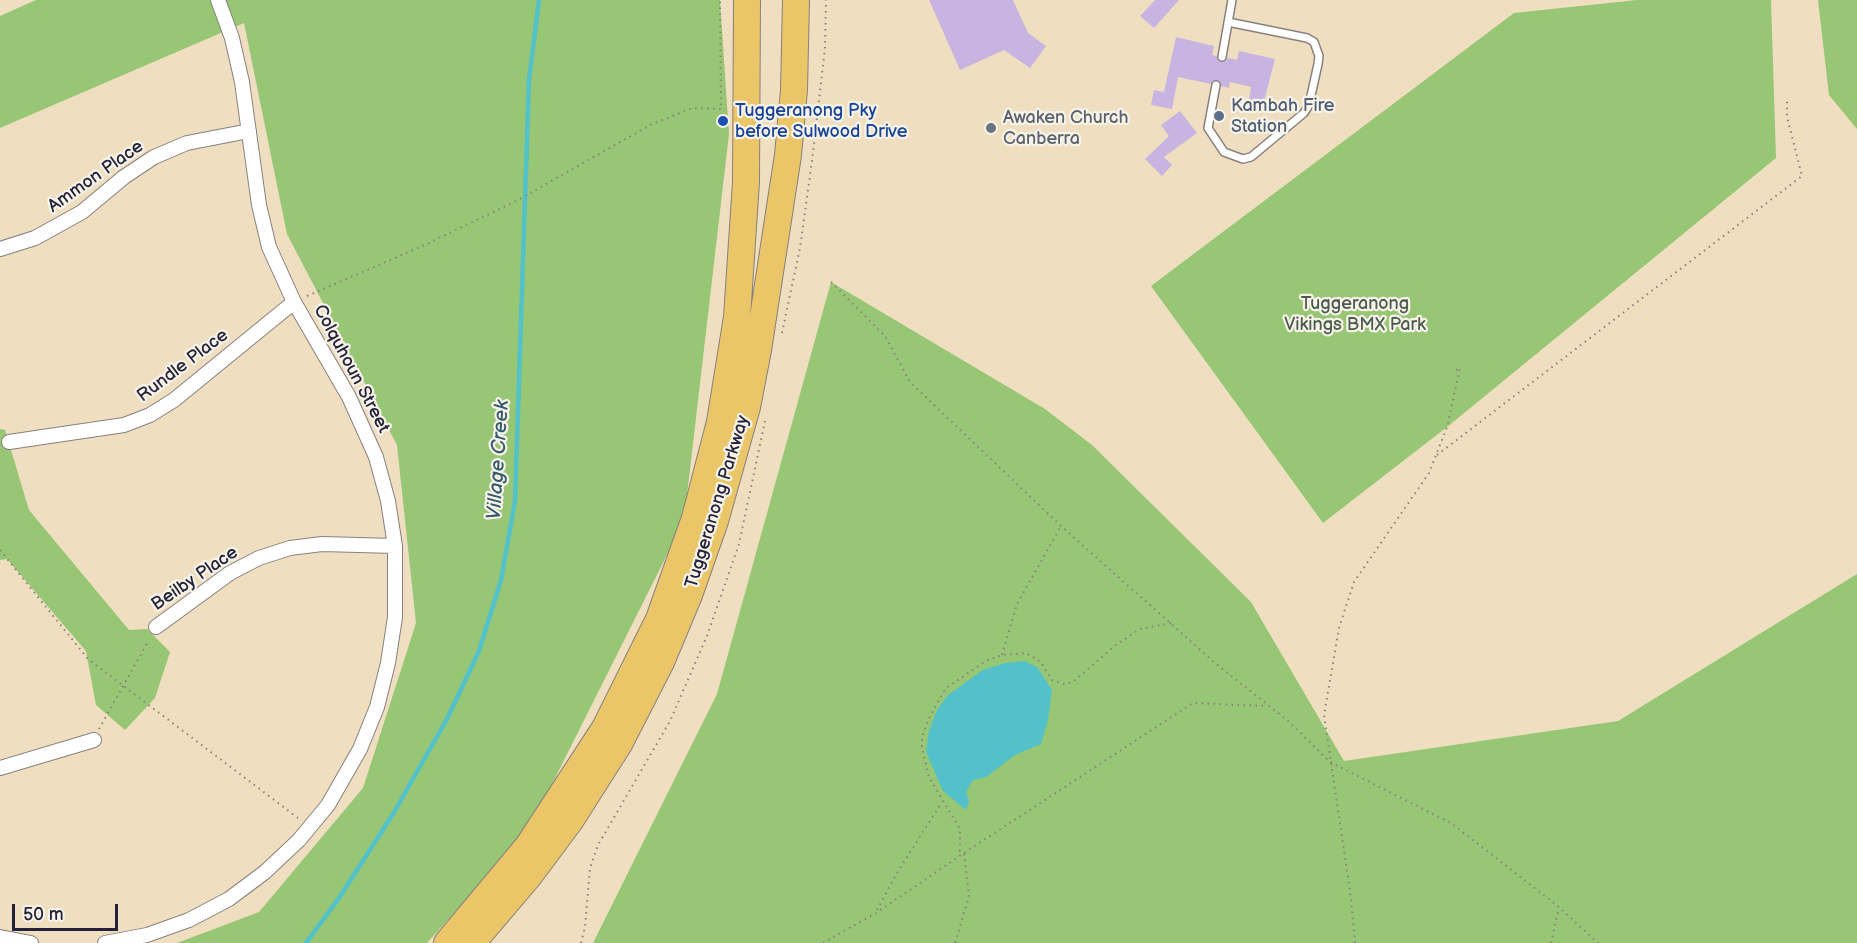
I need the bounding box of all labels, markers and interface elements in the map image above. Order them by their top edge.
place label: Kambah Fire Station [1231,95,1335,138]
place label: Tuggeranong Pky before Sulwood Drive [735,100,907,142]
place label: Awaken Church Canberra [1003,107,1128,150]
marker: Kambah Fire Station [1212,109,1226,123]
marker: Tuggeranong Pky before Sulwood Drive [716,114,730,128]
marker: Awaken Church Canberra [984,121,998,135]
street label: Ammon Place [44,136,148,218]
park label: Tuggeranong Vikings BMX Park [1284,293,1426,336]
street label: Colquhoun Street [308,301,394,437]
street label: Rundle Place [133,325,233,407]
water label: Village Creek [483,399,515,521]
street label: Tuggeranong Parkway [681,413,755,591]
street label: Beilby Place [148,542,242,616]
scale bar [15,892,122,930]
text: 50 m [23,904,64,925]

